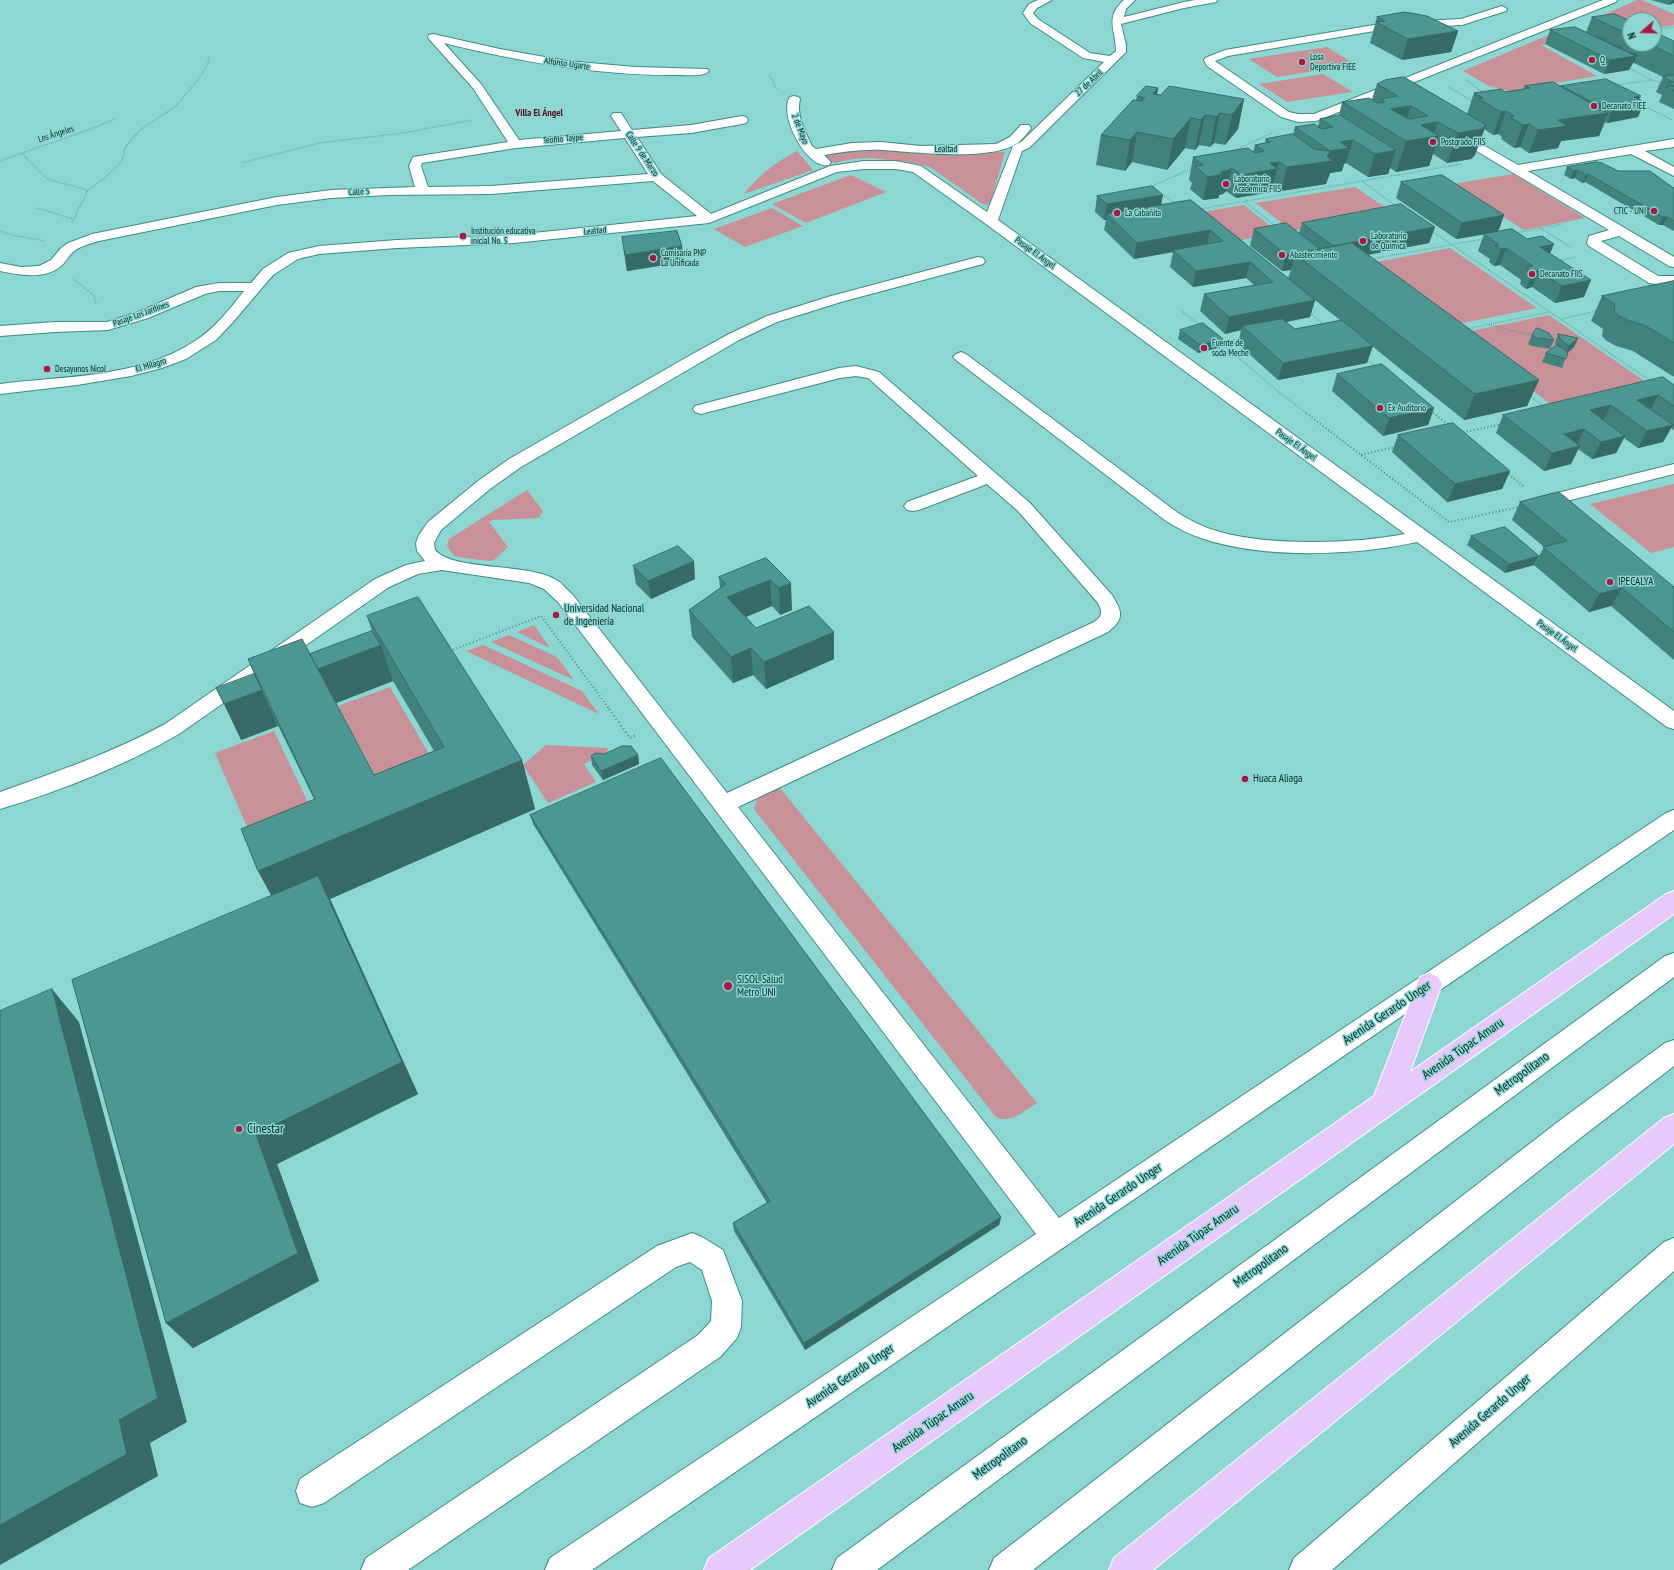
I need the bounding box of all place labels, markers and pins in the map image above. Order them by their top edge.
place label: Losa Deportiva FIEE [1310,52,1356,73]
marker: Q [1587,55,1597,65]
place label: Q [1600,55,1605,65]
marker: Losa Deportiva FIEE [1297,57,1307,67]
marker: Decanato FIEE [1589,101,1599,111]
place label: Decanato FIEE [1602,101,1646,111]
marker: Postgrado FIIS [1428,137,1438,147]
place label: Postgrado FIIS [1441,137,1486,147]
place label: Laboratorio Academico FIIS [1234,174,1281,195]
marker: Laboratorio Academico FIIS [1221,179,1231,189]
place label: CTIC - UNI [1614,206,1646,216]
marker: CTIC - UNI [1649,206,1659,216]
marker: La Cabañita [1112,208,1122,218]
place label: La Cabañita [1125,208,1161,218]
place label: Institución educativa inicial No. 5 [471,226,536,247]
marker: Institución educativa inicial No. 5 [458,231,468,241]
place label: Laboratorio de Quimica [1371,231,1407,252]
marker: Laboratorio de Quimica [1358,236,1368,246]
place label: Comisaría PNP La Unificada [661,248,706,269]
marker: Abastecimiento [1277,250,1287,260]
place label: Abastecimiento [1290,250,1338,260]
marker: Comisaría PNP La Unificada [648,253,658,263]
marker: Decanato FIIS [1527,269,1537,279]
place label: Decanato FIIS [1540,269,1583,279]
place label: Fuente de soda Meche [1212,338,1249,359]
marker: Fuente de soda Meche [1199,343,1209,353]
marker: Desayunos Nicol [42,364,52,374]
place label: Desayunos Nicol [55,364,106,374]
marker: Ex Auditorio [1375,403,1385,413]
place label: Ex Auditorio [1388,403,1426,413]
place label: IPECALYA [1618,575,1653,589]
marker: IPECALYA [1605,577,1615,587]
place label: Universidad Nacional de Ingeniería [564,602,644,628]
marker: Universidad Nacional de Ingeniería [551,610,561,620]
place label: Huaca Aliaga [1253,772,1302,786]
marker: Huaca Aliaga [1240,774,1250,784]
place label: SISOL Salud Metro UNI [737,973,783,999]
marker: SISOL Salud Metro UNI [722,980,734,992]
place label: Cinestar [247,1121,284,1137]
marker: Cinestar [234,1124,244,1134]

